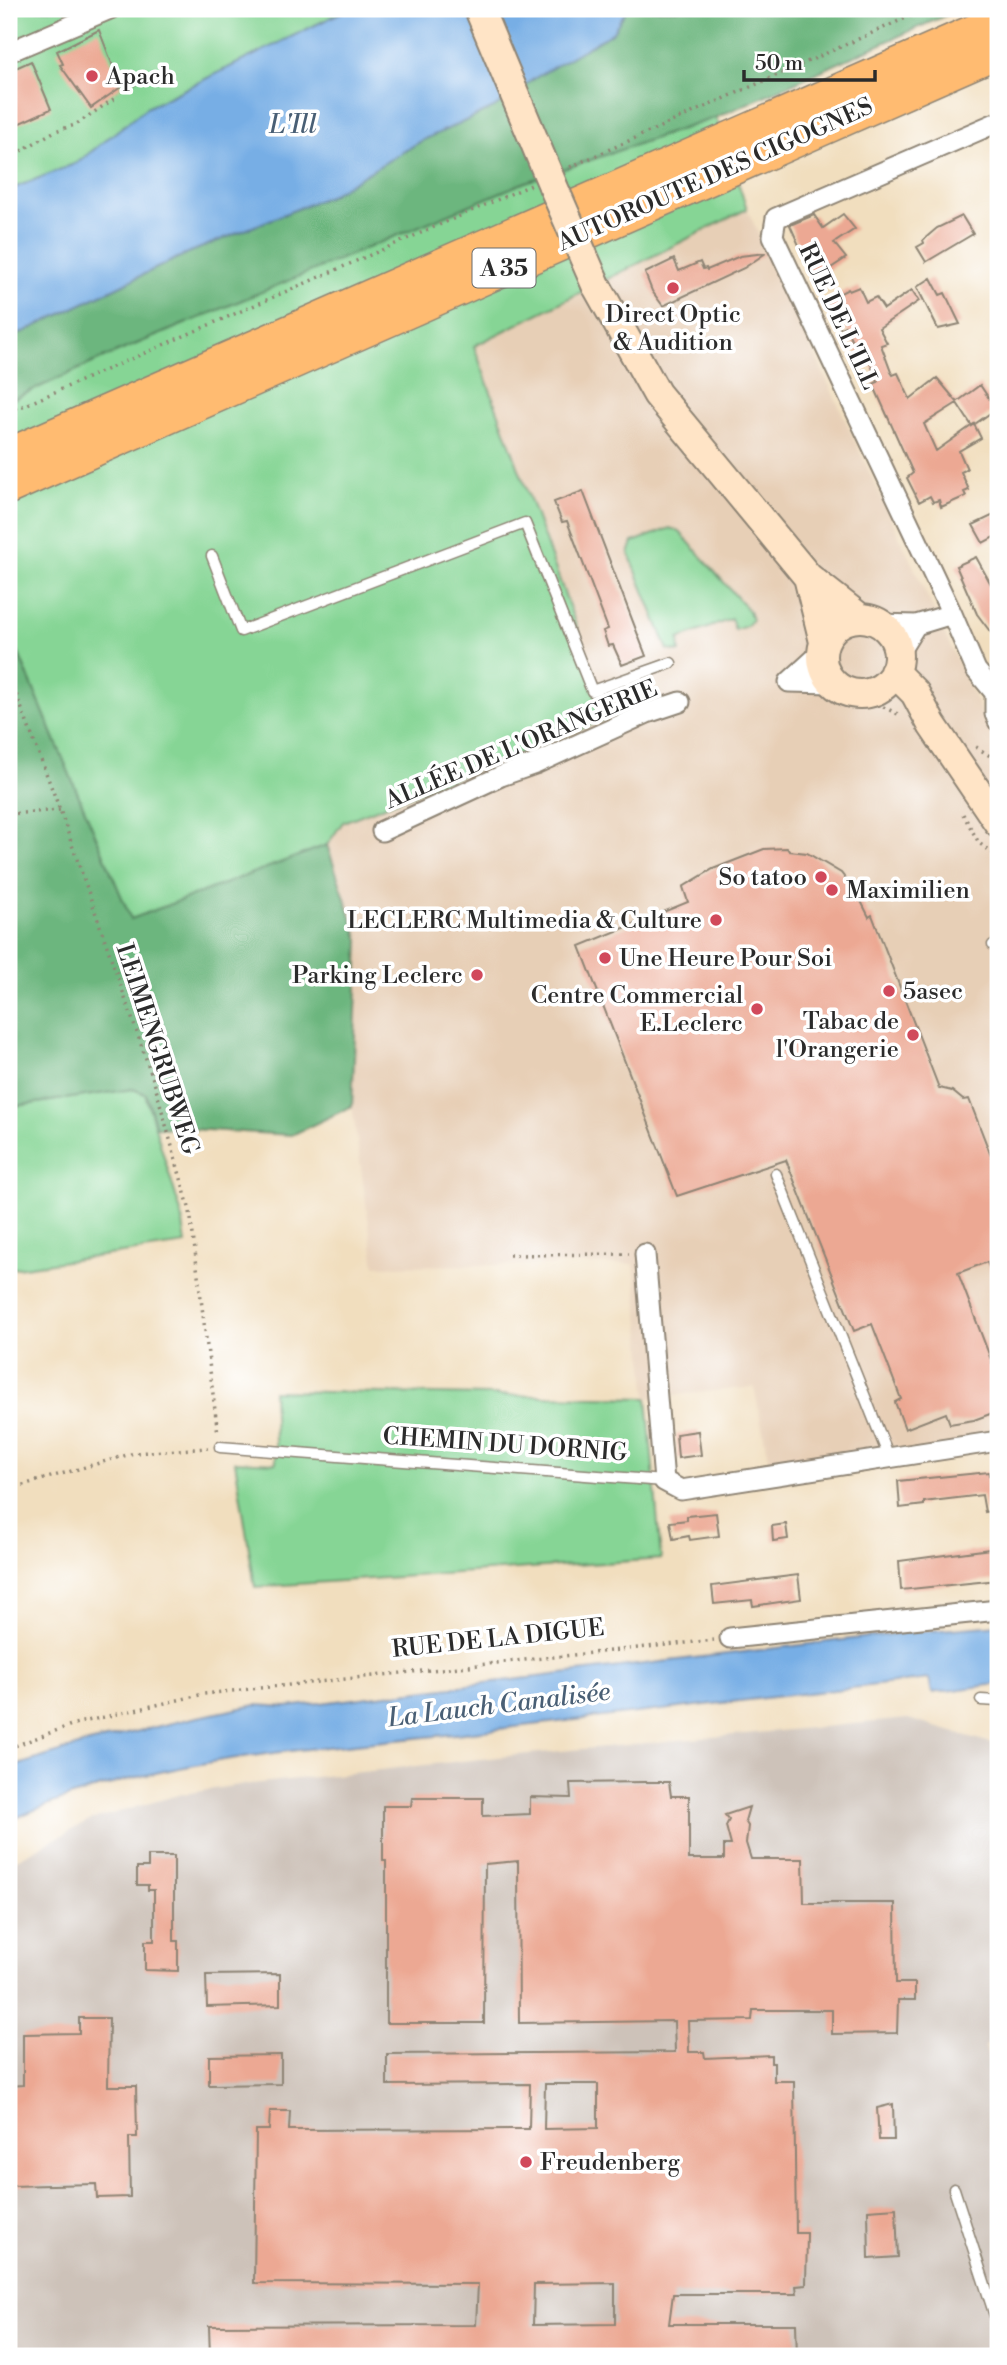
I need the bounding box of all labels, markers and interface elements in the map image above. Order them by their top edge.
scale bar [744,38,876,82]
text: 50 m [755,51,803,77]
place label: Apach [105,62,175,92]
marker: Apach [84,68,100,84]
street label: AUTOROUTE DES CIGOGNES [552,92,878,259]
water label: L'Ill [268,109,317,141]
street label: RUE DE L'ILL [791,239,885,394]
road number: A 35 [472,248,536,288]
marker: Direct Optic & Audition [665,280,681,296]
place label: Direct Optic & Audition [605,300,741,358]
street label: ALLÉE DE L'ORANGERIE [379,673,662,816]
place label: So tatoo [719,863,807,893]
marker: So tatoo [813,869,829,885]
place label: Maximilien [846,876,970,906]
marker: Maximilien [824,882,840,898]
place label: LECLERC Multimedia & Culture [347,906,702,936]
marker: LECLERC Multimedia & Culture [708,912,724,928]
street label: LEIMENGRUBWEG [109,940,205,1159]
place label: Une Heure Pour Soi [619,944,832,974]
marker: Une Heure Pour Soi [597,950,613,966]
place label: Parking Leclerc [292,961,463,991]
marker: Parking Leclerc [469,967,485,983]
place label: 5asec [903,977,963,1007]
place label: Centre Commercial E.Leclerc [531,981,743,1039]
marker: 5asec [881,983,897,999]
marker: Centre Commercial E.Leclerc [749,1001,765,1017]
place label: Tabac de l'Orangerie [776,1007,899,1065]
marker: Tabac de l'Orangerie [905,1027,921,1043]
street label: CHEMIN DU DORNIG [382,1421,628,1469]
street label: RUE DE LA DIGUE [390,1613,606,1665]
water label: La Lauch Canalisée [385,1675,612,1735]
place label: Freudenberg [540,2148,681,2178]
marker: Freudenberg [518,2154,534,2170]

